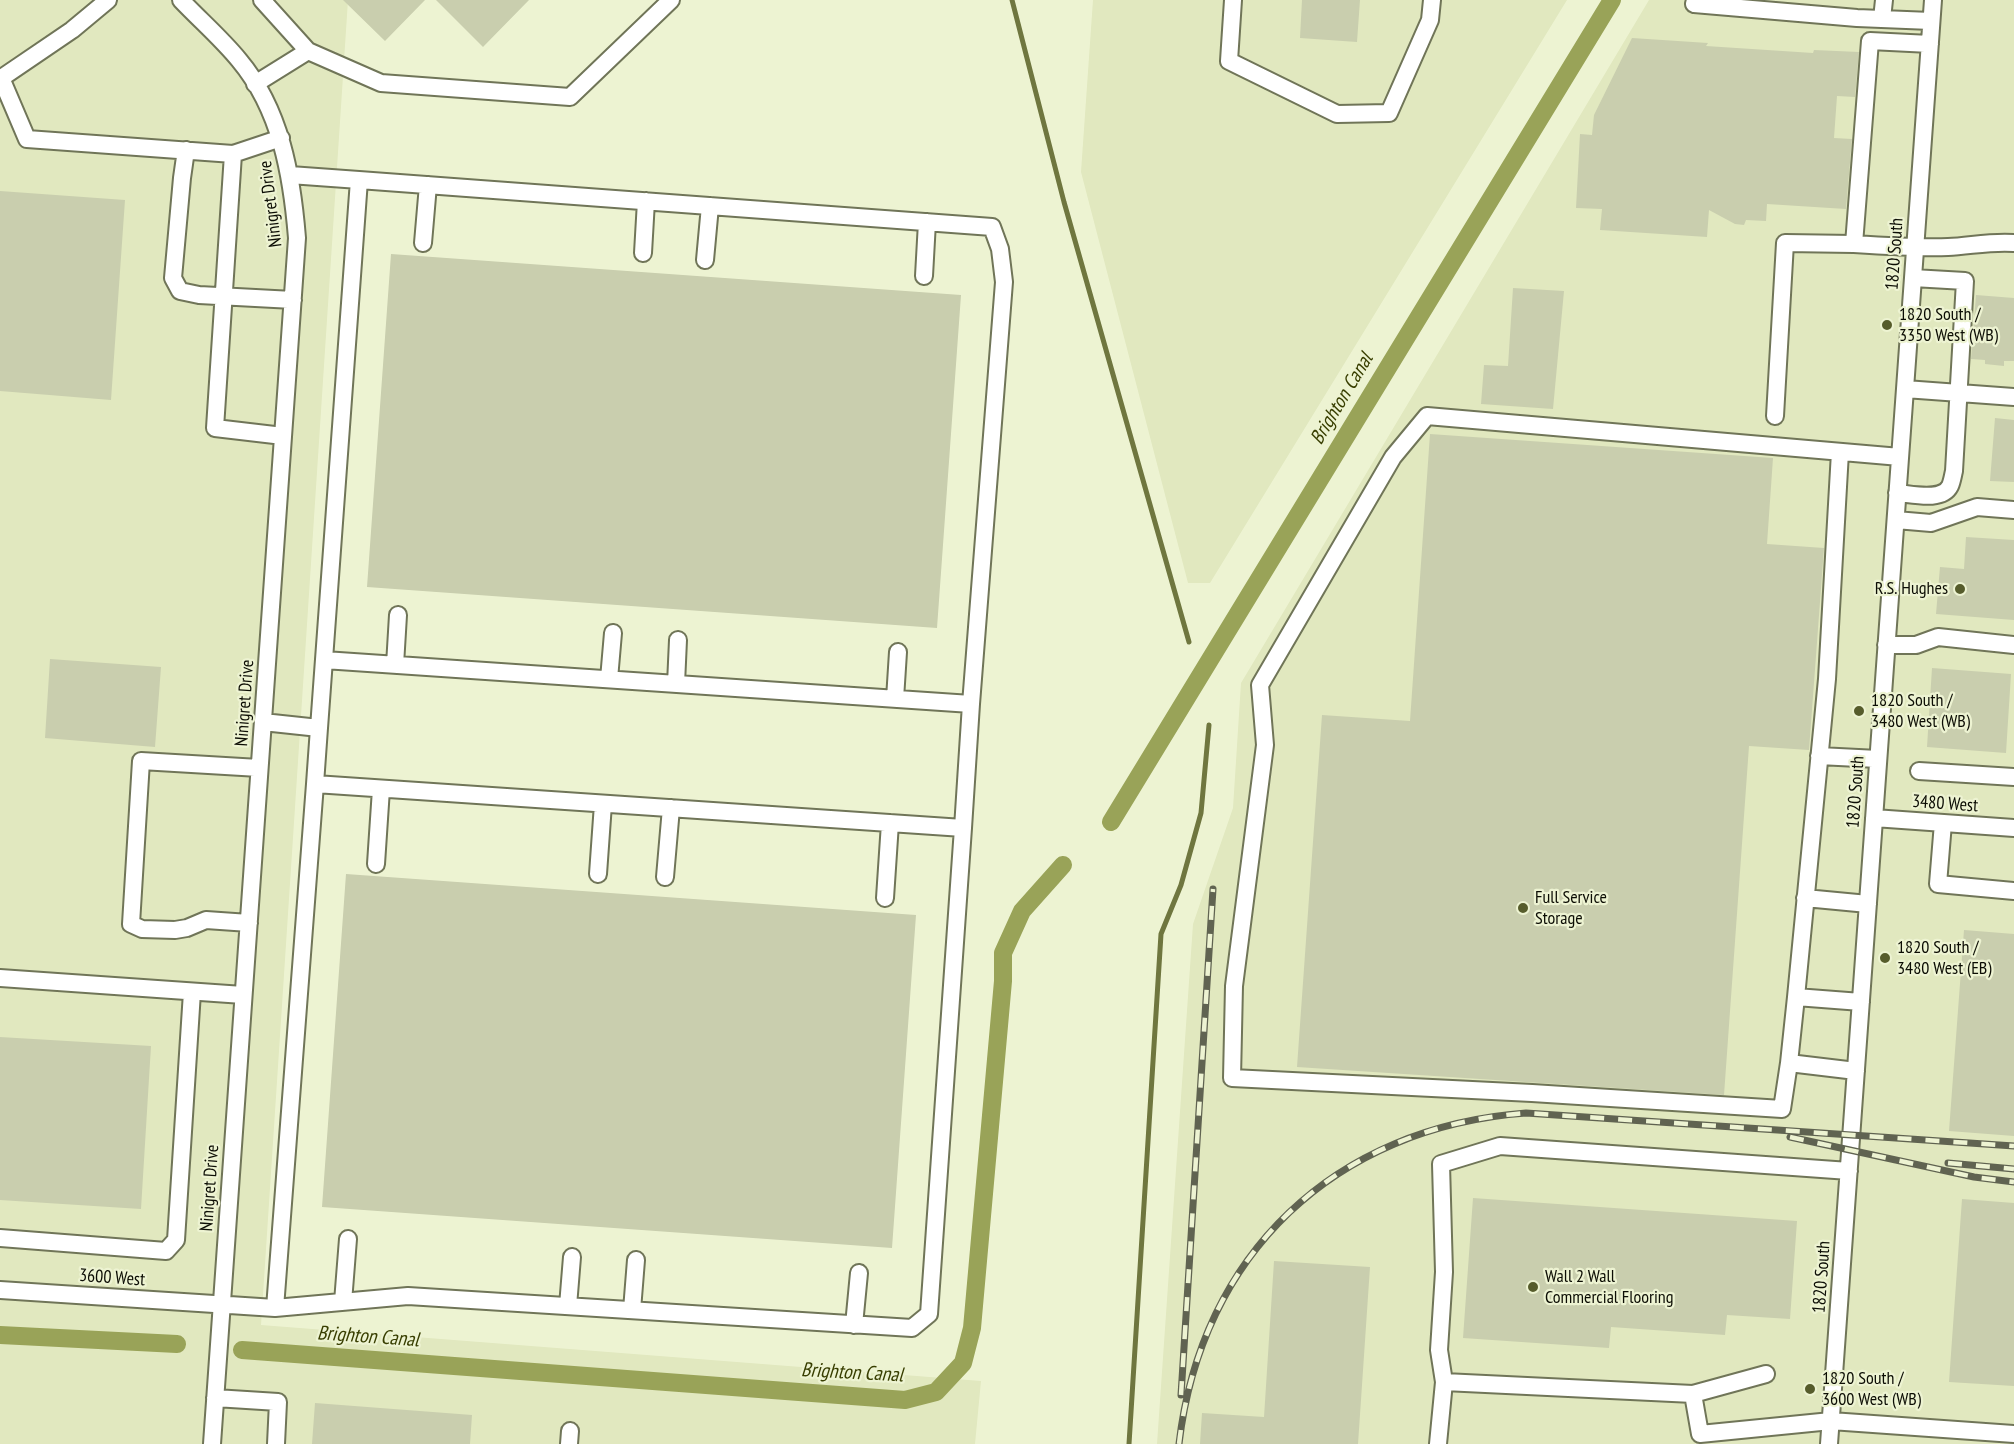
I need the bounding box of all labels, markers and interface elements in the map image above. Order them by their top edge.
street label: Ninigret Drive [255,160,287,248]
street label: 1820 South [1882,217,1908,291]
place label: 1820 South / 3350 West (WB) [1899,304,1998,346]
marker: 1820 South / 3350 West (WB) [1880,318,1894,332]
water label: Brighton Canal [1305,349,1379,449]
place label: R.S. Hughes [1875,578,1948,600]
marker: R.S. Hughes [1953,582,1967,596]
street label: Ninigret Drive [231,659,259,747]
place label: 1820 South / 3480 West (WB) [1871,690,1970,732]
marker: 1820 South / 3480 West (WB) [1852,704,1866,718]
street label: 1820 South [1843,755,1869,829]
street label: 3480 West [1911,791,1979,817]
place label: Full Service Storage [1535,887,1607,930]
marker: Full Service Storage [1516,901,1530,915]
place label: 1820 South / 3480 West (EB) [1897,937,1992,980]
marker: 1820 South / 3480 West (EB) [1878,951,1892,965]
street label: Ninigret Drive [196,1144,224,1232]
street label: 1820 South [1809,1240,1835,1314]
street label: 3600 West [78,1265,146,1291]
place label: Wall 2 Wall Commercial Flooring [1545,1266,1674,1308]
marker: Wall 2 Wall Commercial Flooring [1526,1280,1540,1294]
water label: Brighton Canal [316,1321,420,1353]
water label: Brighton Canal [800,1358,904,1388]
place label: 1820 South / 3600 West (WB) [1822,1368,1921,1410]
marker: 1820 South / 3600 West (WB) [1803,1382,1817,1396]

